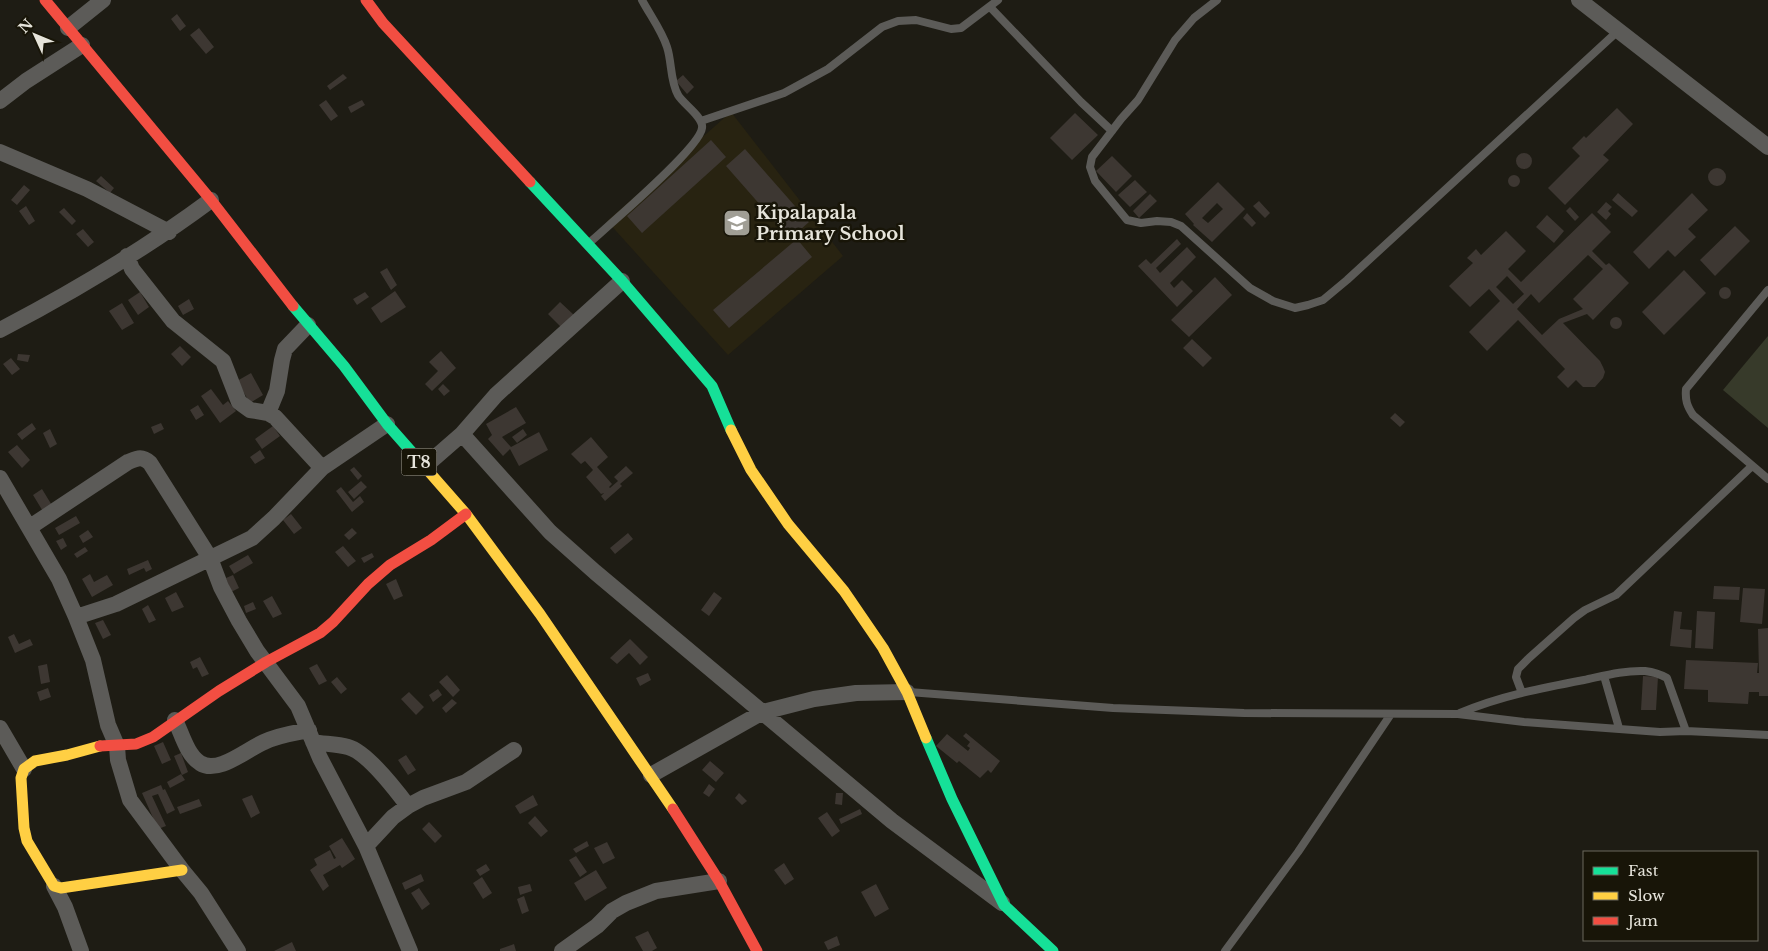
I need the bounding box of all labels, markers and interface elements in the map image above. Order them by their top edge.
north arrow [10,10,60,60]
text: N [15,15,37,37]
place label: Kipalapala Primary School [756,202,905,245]
school or university icon: Kipalapala Primary School [722,208,752,238]
road number: T8 [402,448,436,476]
legend [1583,851,1758,941]
text: Fast [1628,861,1659,880]
text: Slow [1628,886,1665,905]
text: Jam [1626,911,1658,930]

